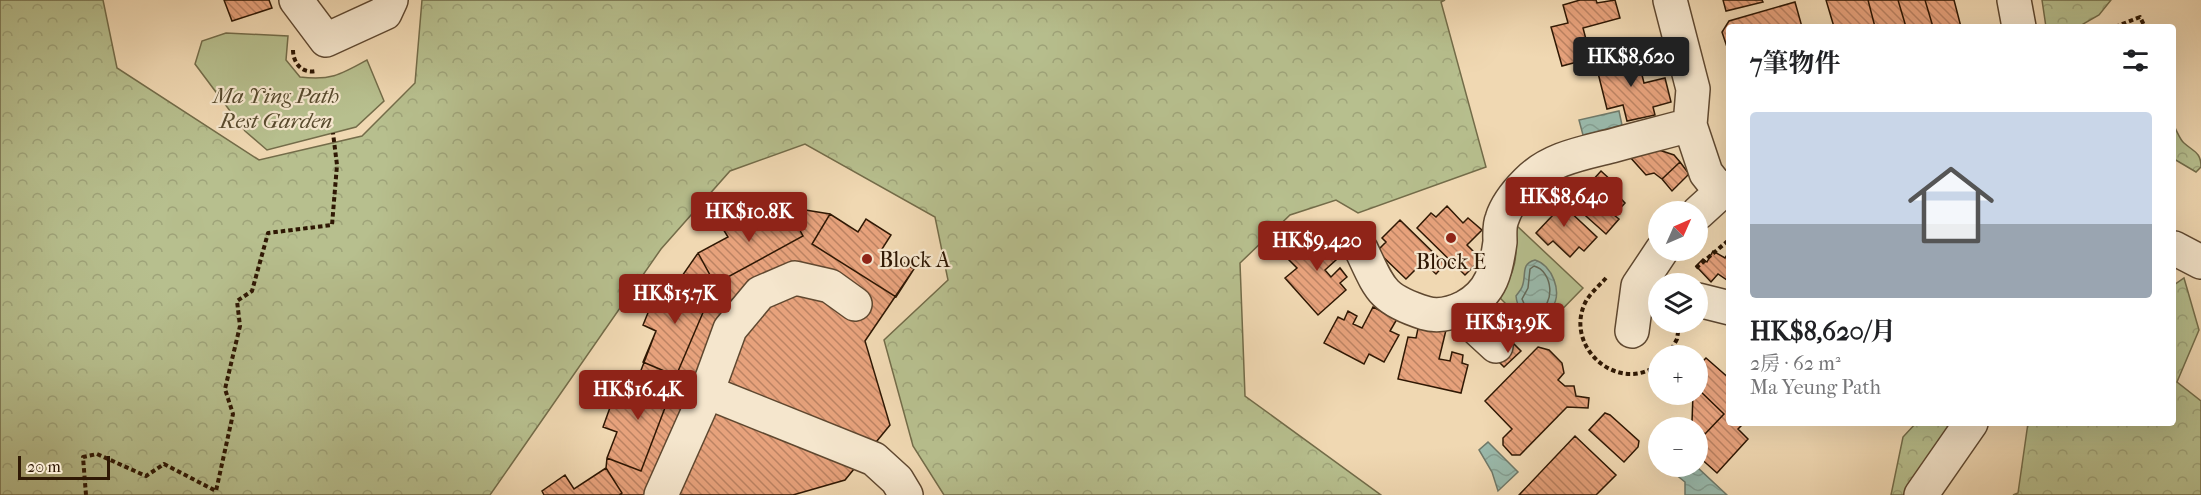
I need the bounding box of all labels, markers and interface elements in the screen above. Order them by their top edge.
pin: HK$8,620 [1569,37,1693,88]
icon: filters [2119,44,2152,77]
text: HK$8,620 [1587,45,1675,68]
text: 7筆物件 [1750,48,1841,79]
park label: Ma Ying Path Rest Garden [211,83,339,134]
icon: home [1897,151,2005,259]
pin: HK$8,640 [1502,177,1626,228]
text: HK$8,640 [1519,185,1609,208]
pin: HK$10.8K [687,192,811,243]
text: HK$10.8K [705,200,793,223]
north arrow [1648,201,1708,261]
map controls [1648,201,1708,477]
pin: HK$9,420 [1255,221,1379,272]
text: HK$9,420 [1272,229,1362,252]
marker: Block E [1444,231,1458,245]
place label: Block A [879,247,951,273]
place label: Block E [1416,249,1486,275]
marker: Block A [860,252,874,266]
button: layers [1648,273,1708,333]
pin: HK$15.7K [613,274,737,325]
text: HK$15.7K [633,282,717,305]
pin: HK$13.9K [1446,303,1570,354]
text: HK$13.9K [1465,311,1551,334]
text: HK$8,620/月 [1750,316,1896,347]
button: + [1648,345,1708,405]
text: 2房 · 62 m² [1750,352,1841,375]
pin: HK$16.4K [576,370,700,421]
text: Ma Yeung Path [1750,376,1881,399]
text: HK$16.4K [593,378,683,401]
button: − [1648,417,1708,477]
scale bar [18,453,110,480]
text: 20 m [27,457,61,476]

